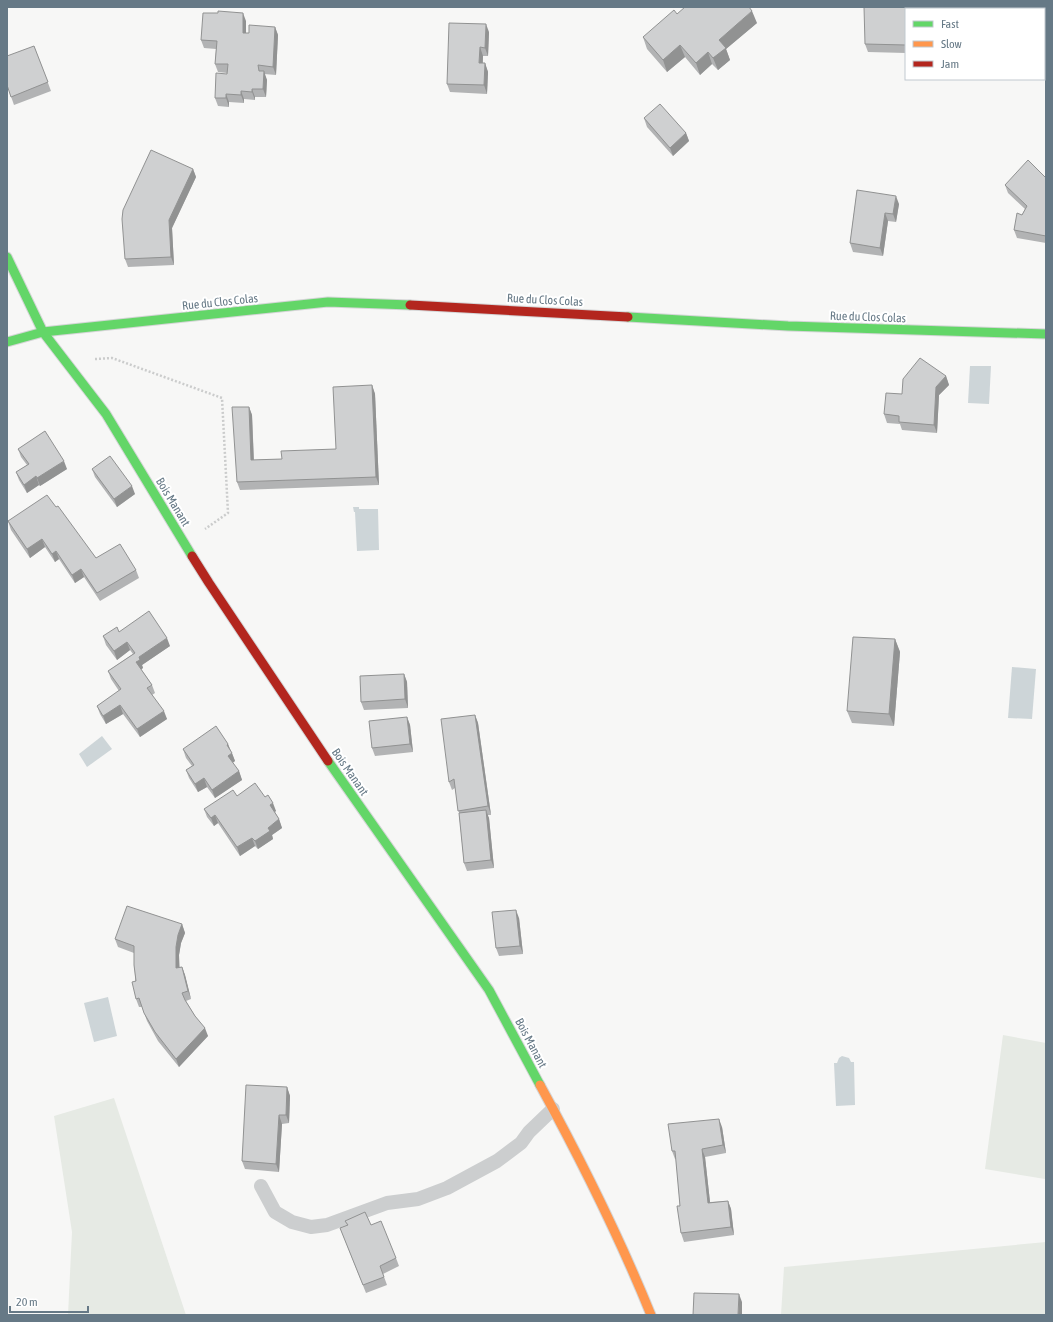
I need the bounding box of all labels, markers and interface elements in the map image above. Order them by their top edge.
legend [905,8,1045,80]
text: Fast [941,17,959,31]
text: Slow [941,37,962,51]
text: Jam [941,57,959,71]
street label: Rue du Clos Colas [181,291,259,313]
street label: Rue du Clos Colas [507,291,583,309]
street label: Rue du Clos Colas [830,309,906,325]
street label: Bois Manant [153,475,193,529]
street label: Bois Manant [329,746,372,799]
street label: Bois Manant [512,1016,550,1071]
scale bar [10,1288,88,1314]
text: 20 m [16,1295,38,1309]

